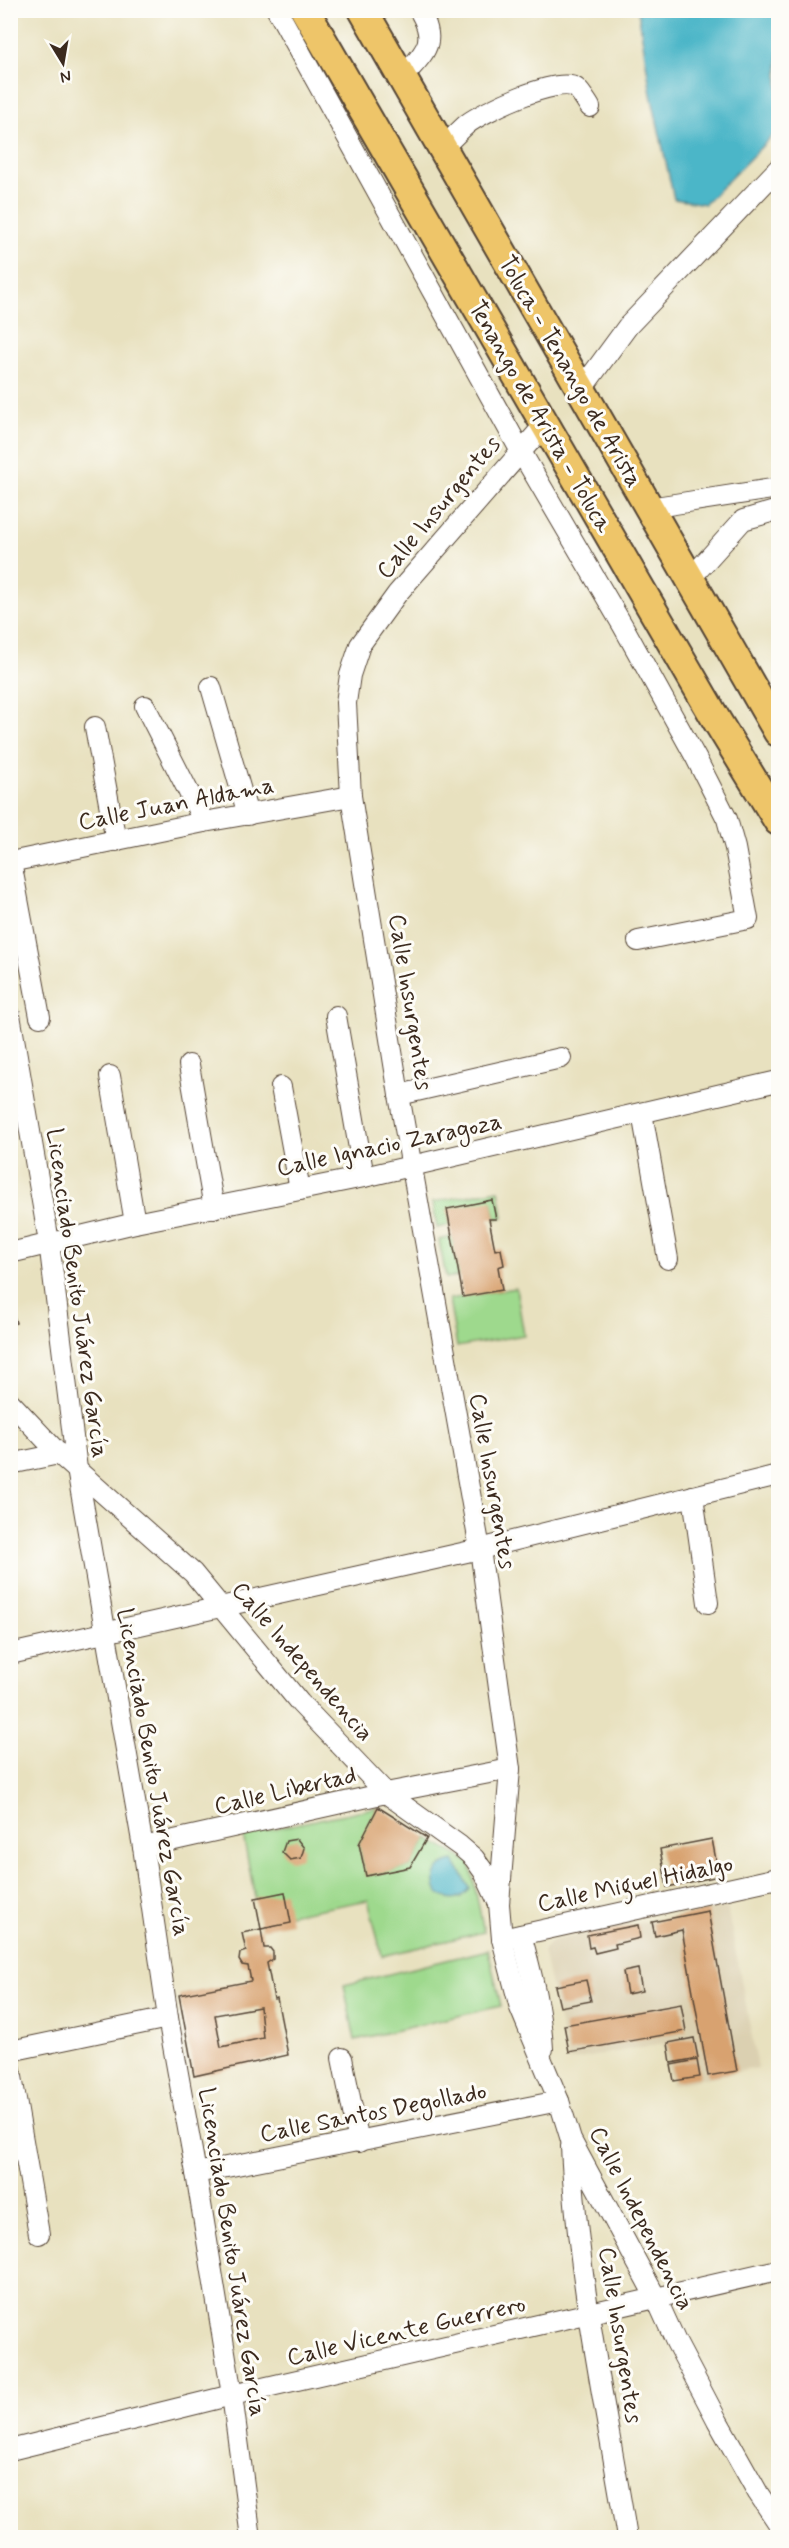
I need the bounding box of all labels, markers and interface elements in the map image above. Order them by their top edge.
north arrow [33,33,93,93]
text: N [58,65,73,88]
street label: Toluca - Tenango de Arista [490,250,649,493]
street label: Tenango de Arista - Toluca [460,295,619,539]
street label: Calle Insurgentes [370,429,509,586]
street label: Calle Juan Aldama [76,770,277,839]
street label: Calle Insurgentes [380,912,439,1093]
street label: Calle Ignacio Zaragoza [274,1106,505,1186]
street label: Licenciado Benito Juárez García [38,1126,115,1460]
street label: Calle Insurgentes [461,1391,522,1572]
street label: Calle Independencia [224,1576,380,1748]
street label: Licenciado Benito Juárez García [108,1606,197,1939]
street label: Calle Libertad [211,1760,359,1823]
street label: Calle Miguel Hidalgo [535,1849,737,1923]
street label: Calle Santos Degollado [257,2076,490,2153]
street label: Licenciado Benito Juárez García [190,2086,273,2419]
street label: Calle Independencia [581,2122,700,2316]
street label: Calle Insurgentes [590,2245,649,2426]
street label: Calle Vicente Guerrero [284,2289,529,2374]

